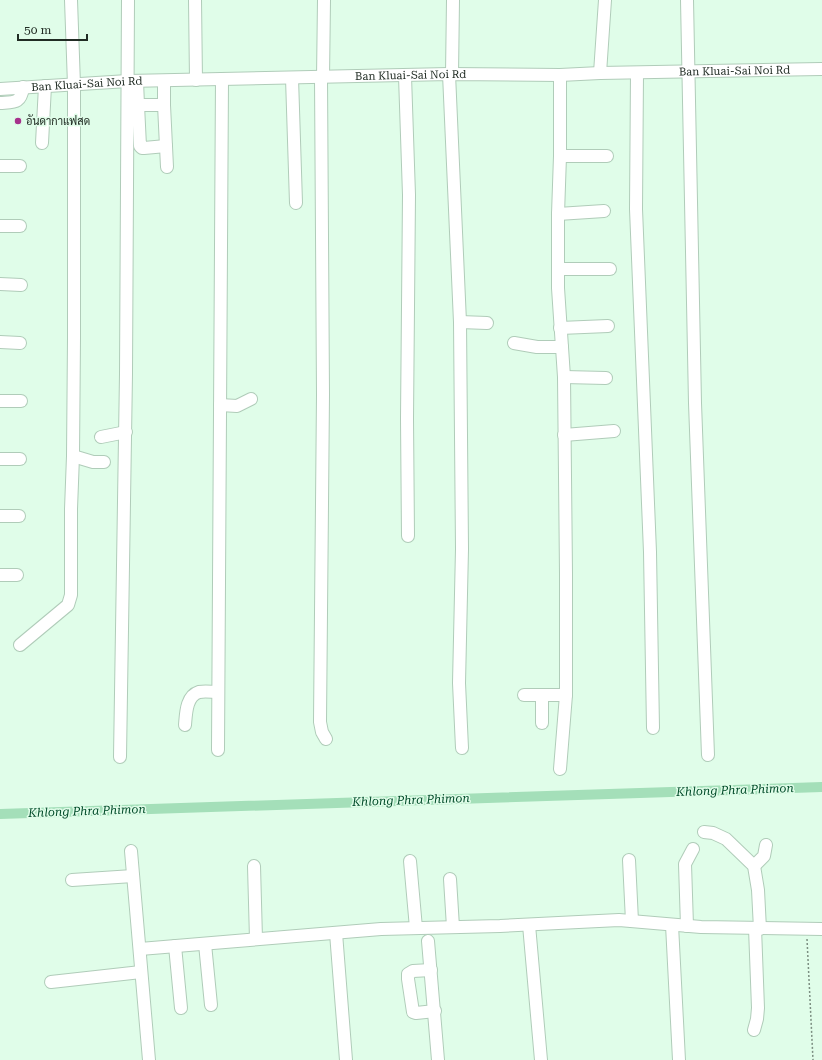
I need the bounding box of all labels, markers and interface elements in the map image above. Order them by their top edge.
scale bar [18,16,87,42]
text: 50 m [24,23,51,37]
street label: Ban Kluai-Sai Noi Rd [679,63,790,78]
street label: Ban Kluai-Sai Noi Rd [355,67,466,83]
street label: Ban Kluai-Sai Noi Rd [31,74,143,94]
place label: อันดากาแฟสด [26,114,90,128]
marker: อันดากาแฟสด [13,116,23,126]
water label: Khlong Phra Phimon [675,781,794,799]
water label: Khlong Phra Phimon [351,791,470,809]
water label: Khlong Phra Phimon [27,802,146,820]

